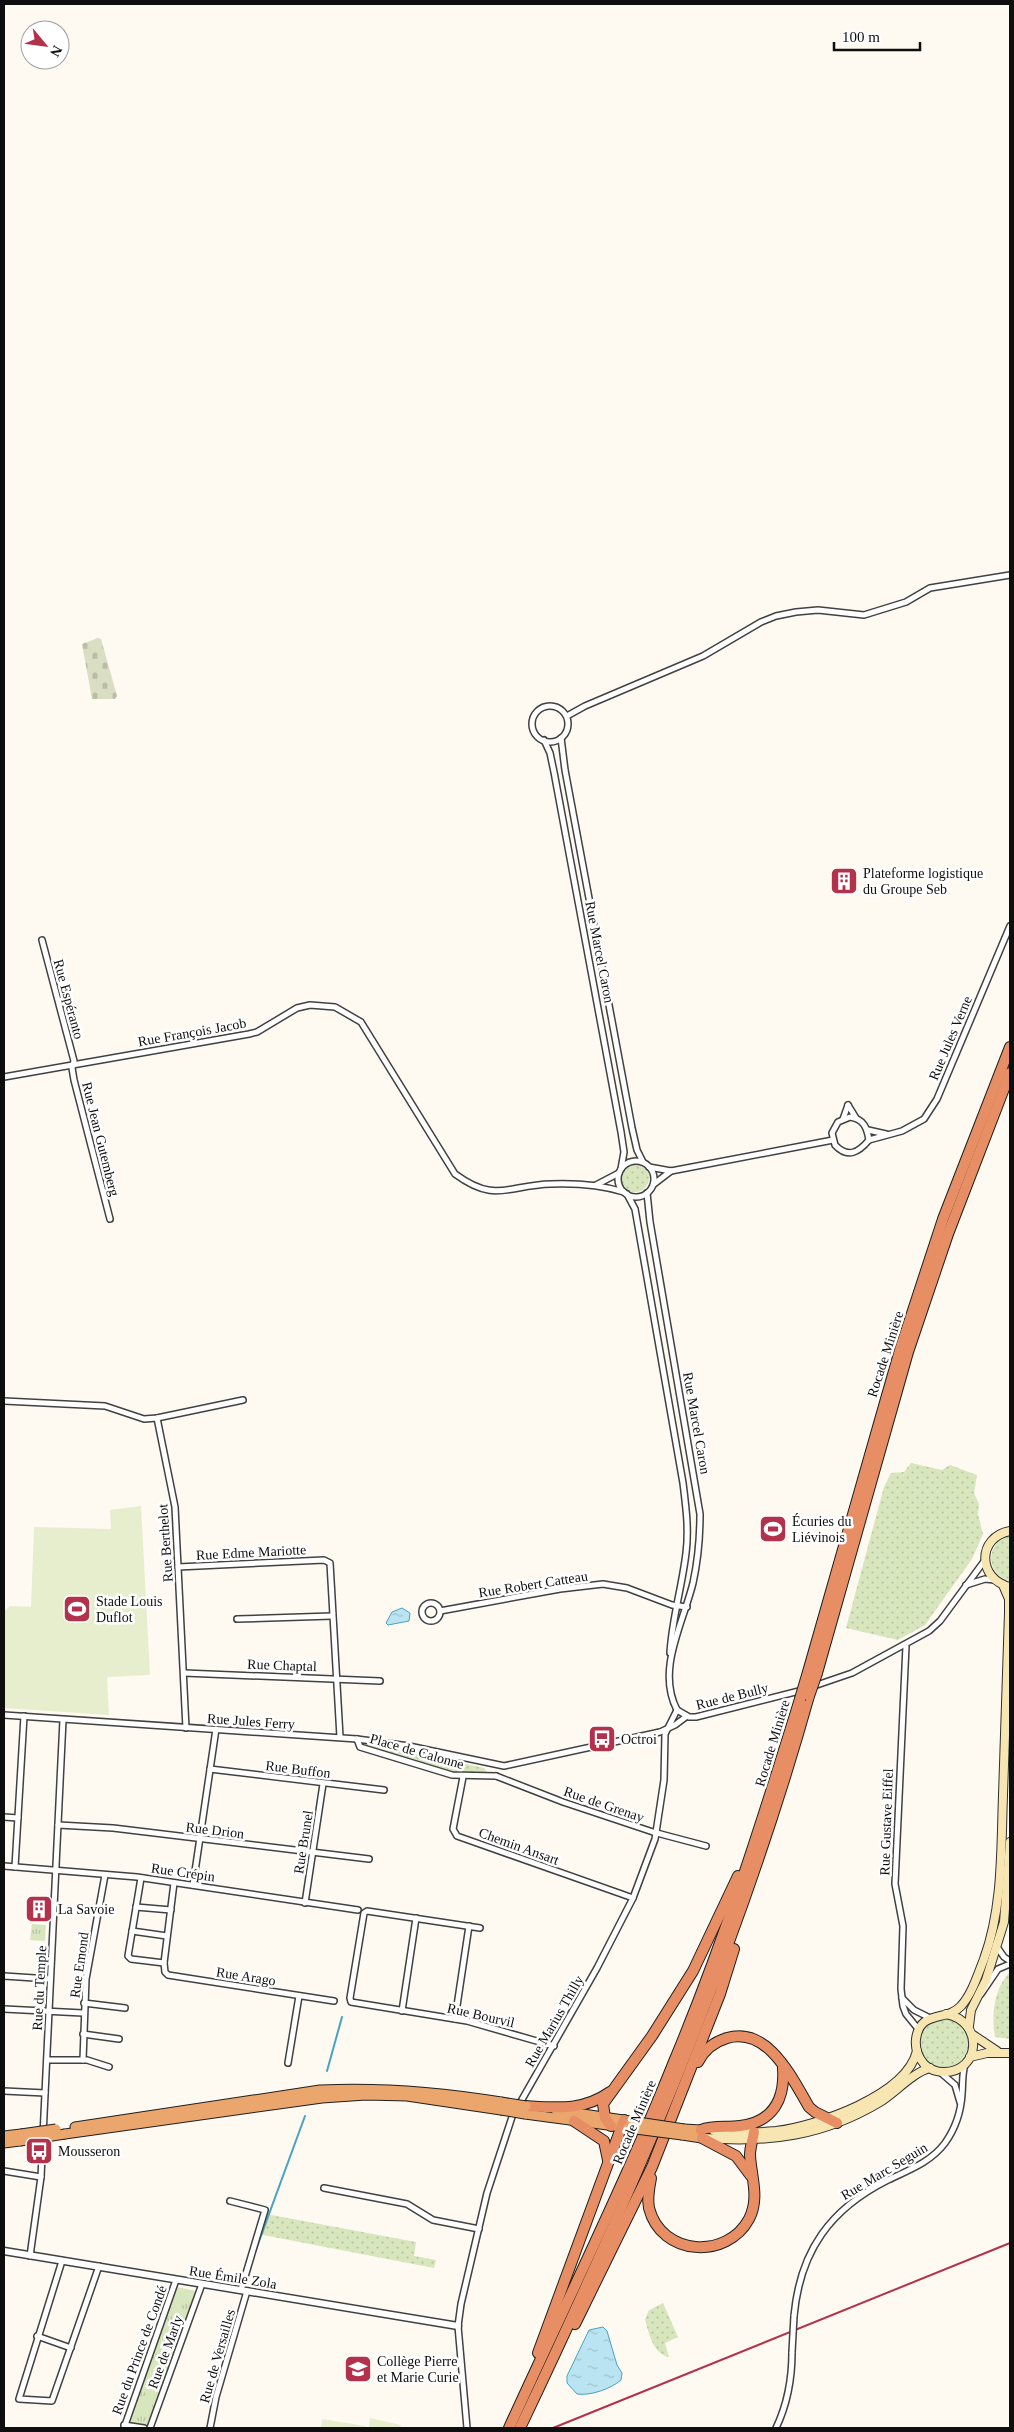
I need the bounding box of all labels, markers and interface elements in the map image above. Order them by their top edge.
north arrow [20,20,70,70]
scale bar [834,20,920,52]
text: 100 m [842,29,880,45]
text: N [47,43,65,59]
building icon: Plateforme logistique du Groupe Seb [829,866,859,896]
place label: Plateforme logistique du Groupe Seb [863,866,983,897]
street label: Rue Marcel Caron [582,900,617,1004]
street label: Rue Espéranto [51,958,86,1041]
street label: Rue Jules Verne [926,994,975,1083]
street label: Rue François Jacob [137,1016,247,1049]
street label: Rue Jean Gutemberg [79,1080,122,1198]
street label: Rocade Minière [864,1309,906,1399]
street label: Rue Marcel Caron [680,1371,713,1475]
street label: Rue Berthelot [155,1503,176,1582]
place label: Écuries du Liévinois [792,1513,851,1545]
sports icon: Écuries du Liévinois [758,1514,788,1544]
street label: Rue Edme Mariotte [195,1542,307,1563]
street label: Rue Robert Catteau [477,1568,589,1601]
sports icon: Stade Louis Duflot [62,1594,92,1624]
place label: Stade Louis Duflot [96,1594,163,1625]
street label: Rue Chaptal [247,1657,317,1674]
street label: Rue de Bully [694,1680,770,1713]
street label: Rocade Minière [752,1698,793,1788]
street label: Rue Jules Ferry [207,1711,295,1732]
bus stop icon: Octroi [587,1724,617,1754]
street label: Place de Calonne [368,1731,466,1772]
place label: Octroi [621,1732,657,1747]
street label: Rue Buffon [265,1758,331,1781]
street label: Rue Gustave Eiffel [877,1768,896,1876]
street label: Rue de Grenay [562,1784,646,1825]
street label: Rue Brunel [291,1809,316,1875]
street label: Rue Drion [185,1819,245,1842]
street label: Chemin Ansart [477,1825,561,1868]
street label: Rue Crépin [150,1861,216,1884]
building icon: La Savoie [24,1894,54,1924]
place label: La Savoie [58,1902,114,1917]
street label: Rue Emond [67,1931,92,1999]
street label: Rue du Temple [30,1945,49,2031]
street label: Rue Arago [215,1964,277,1989]
street label: Rue Marius Thilly [522,1973,587,2070]
street label: Rue Bourvil [446,2000,516,2031]
street label: Rocade Minière [610,2078,659,2166]
bus stop icon: Mousseron [24,2136,54,2166]
street label: Rue Marc Seguin [838,2140,930,2203]
place label: Mousseron [58,2144,120,2159]
street label: Rue Émile Zola [188,2262,279,2292]
street label: Rue du Prince de Condé [109,2284,170,2417]
street label: Rue de Versailles [197,2307,238,2405]
street label: Rue de Marly [145,2313,186,2391]
school or university icon: Collège Pierre et Marie Curie [343,2354,373,2384]
place label: Collège Pierre et Marie Curie [377,2354,459,2385]

